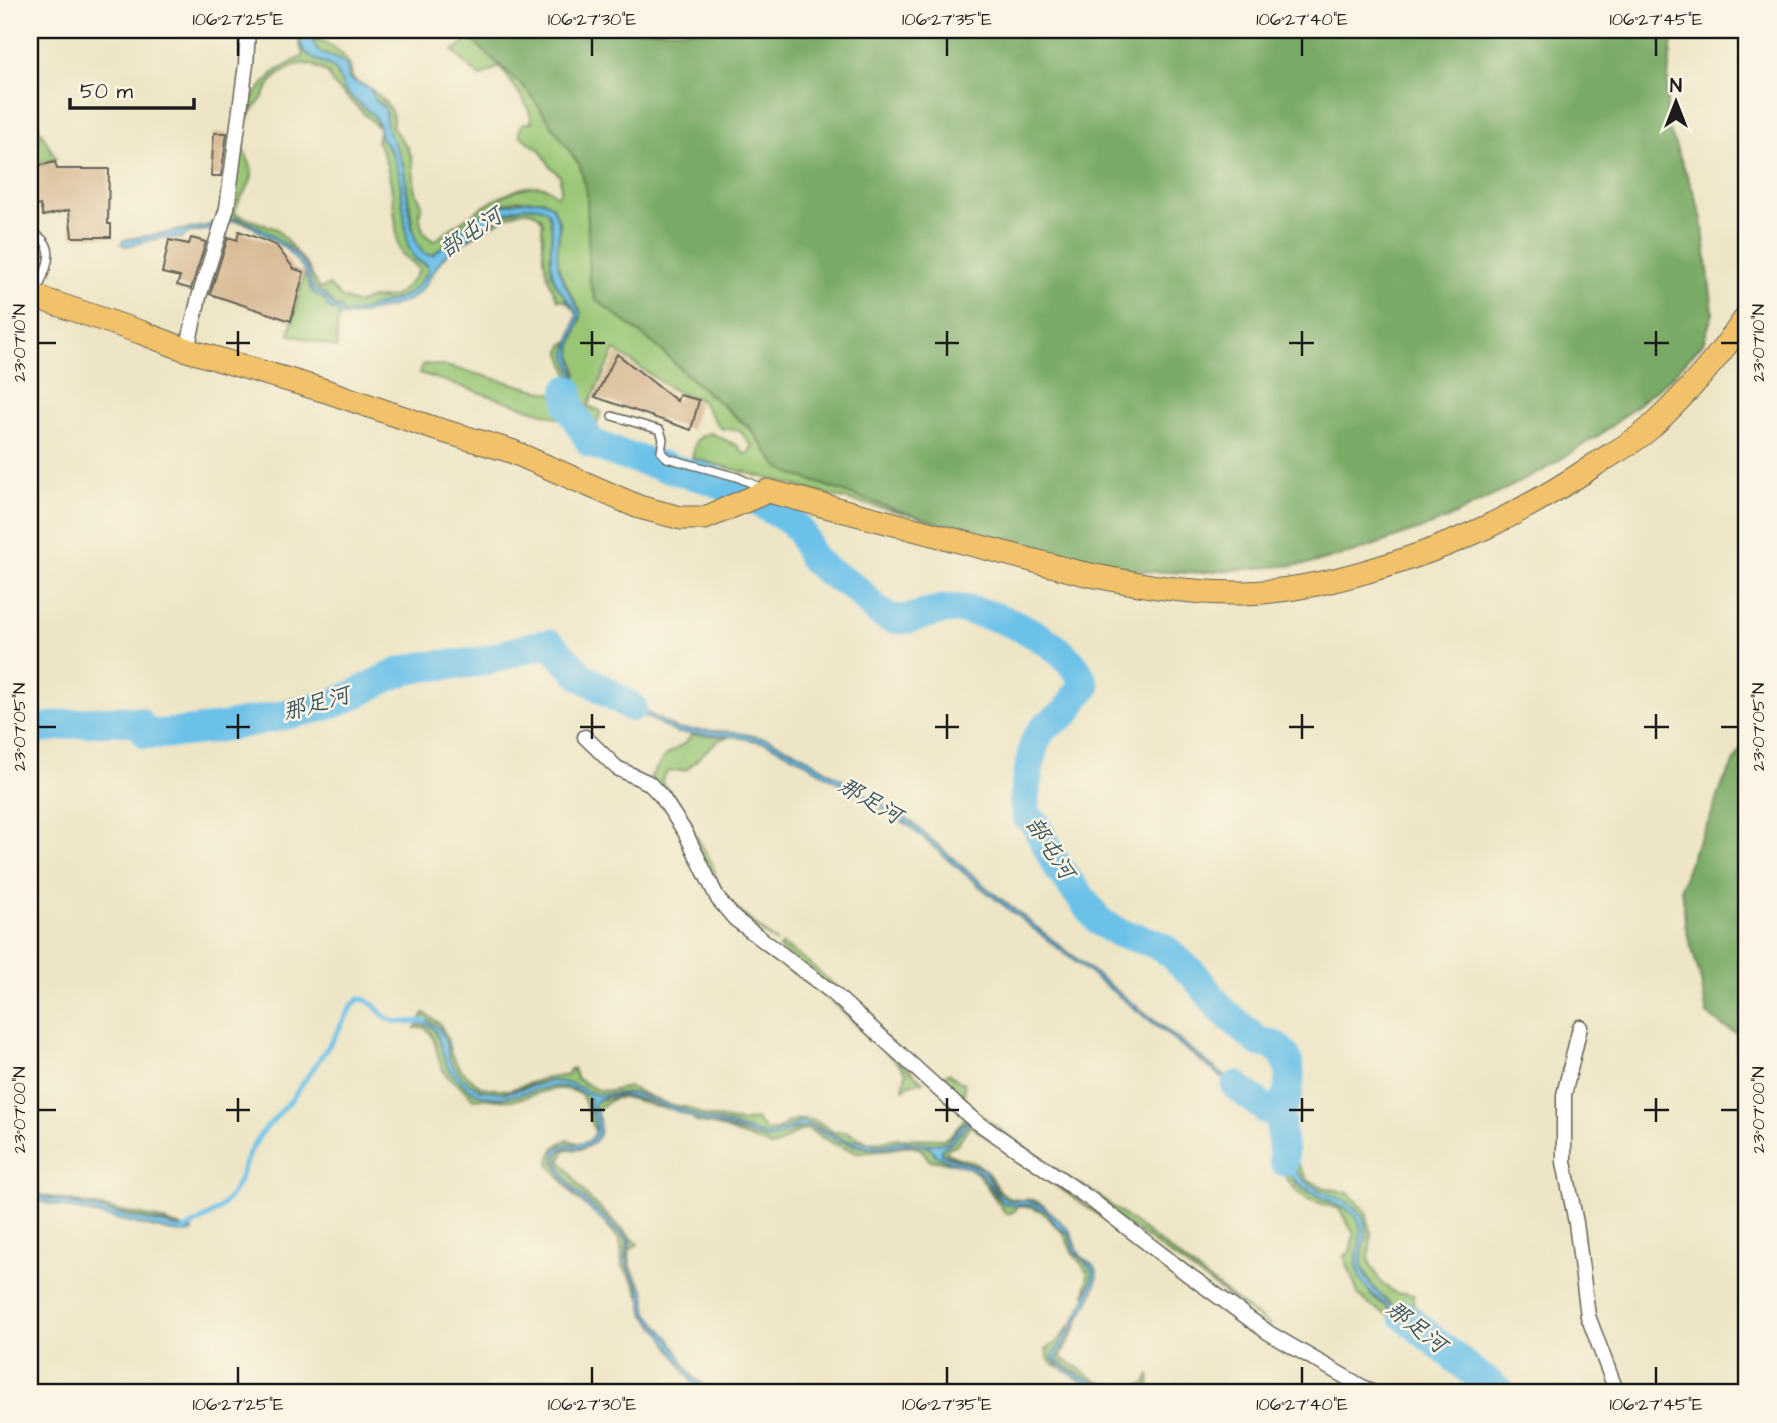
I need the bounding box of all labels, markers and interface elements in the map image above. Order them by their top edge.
text: 106°27'25"E [192,7,284,32]
text: 106°27'30"E [548,7,637,32]
text: 106°27'35"E [902,7,992,32]
text: 106°27'40"E [1256,7,1348,32]
text: 106°27'45"E [1609,7,1703,32]
scale bar [70,66,194,110]
north arrow [1640,66,1710,136]
text: N [1670,73,1682,100]
text: 50 m [80,77,134,106]
water label: 部屯河 [433,198,512,266]
text: 23°07'10"N [7,304,32,382]
text: 23°07'10"N [1746,304,1771,382]
water label: 那足河 [278,678,357,729]
text: 23°07'05"N [7,683,32,771]
text: 23°07'05"N [1746,683,1771,771]
water label: 那足河 [832,770,911,834]
water label: 部屯河 [1018,810,1084,889]
text: 23°07'00"N [7,1066,32,1154]
text: 23°07'00"N [1746,1066,1771,1154]
water label: 那足河 [1379,1293,1456,1363]
text: 106°27'25"E [192,1392,284,1417]
text: 106°27'30"E [548,1392,637,1417]
text: 106°27'35"E [902,1392,992,1417]
text: 106°27'40"E [1256,1392,1348,1417]
text: 106°27'45"E [1609,1392,1703,1417]

